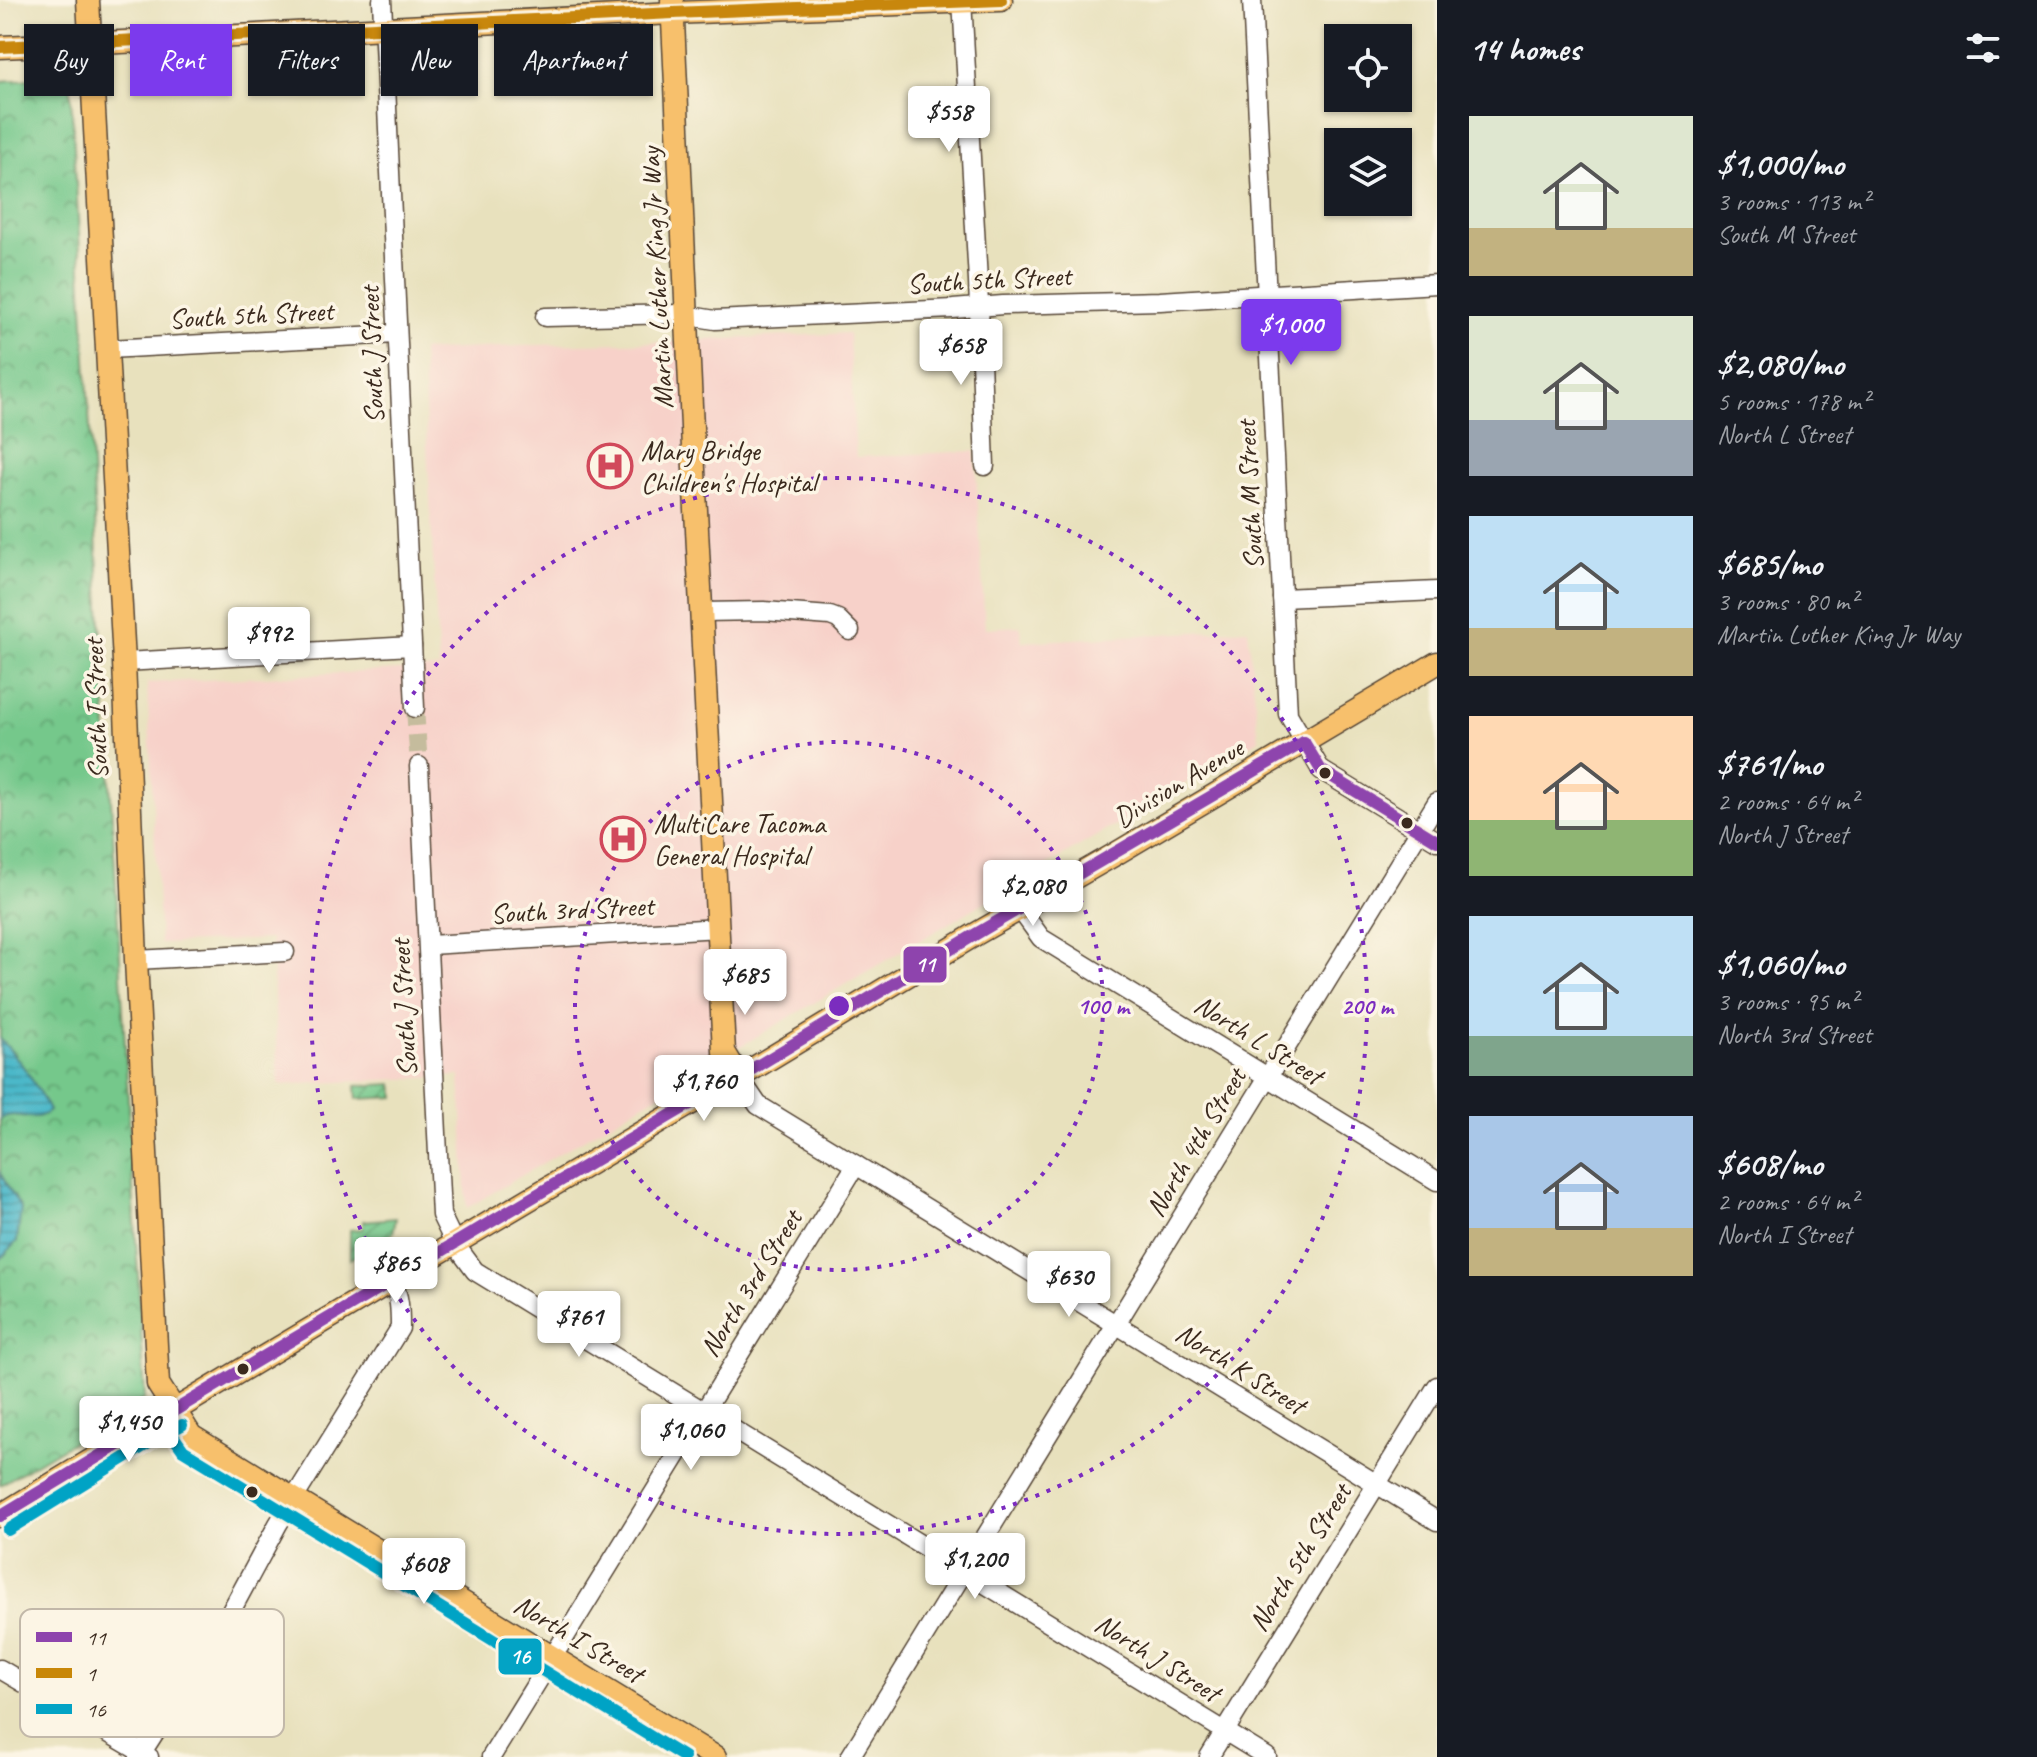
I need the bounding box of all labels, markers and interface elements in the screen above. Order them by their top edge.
chip: Buy [24,24,114,96]
chip: Rent [130,24,232,96]
chip: Filters [248,24,365,96]
chip: New [381,24,478,96]
chip: Apartment [494,24,653,96]
map controls [1324,24,1412,216]
button: locate [1324,24,1412,112]
icon: filters [1961,26,2005,70]
text: 14 homes [1469,27,1580,70]
pin: $558 [902,86,996,154]
text: $558 [926,95,972,128]
button: layers [1324,128,1412,216]
text: $1,000/mo [1717,142,1844,185]
street label: Martin Luther King Jr Way [632,144,681,410]
icon: home [1533,148,1629,244]
text: 3 rooms · 113 m² [1717,185,1869,218]
text: South M Street [1717,218,1855,251]
street label: South 5th Street [906,258,1075,301]
street label: South J Street [352,283,391,424]
street label: South 5th Street [168,293,337,336]
pin: $1,000 [1226,299,1356,367]
text: $1,000 [1259,308,1323,341]
pin: $658 [914,319,1008,387]
text: $658 [938,328,984,361]
text: $2,080/mo [1717,342,1844,385]
icon: home [1533,348,1629,444]
text: 5 rooms · 178 m² [1717,385,1869,418]
street label: South M Street [1228,417,1271,570]
text: North L Street [1717,418,1851,451]
place label: Mary Bridge Children's Hospital [641,433,821,500]
hospital icon: Mary Bridge Children's Hospital [586,442,634,490]
text: $685/mo [1717,542,1822,585]
icon: home [1533,548,1629,644]
text: 3 rooms · 80 m² [1717,585,1858,618]
pin: $992 [222,607,316,675]
text: $992 [246,616,292,649]
text: Martin Luther King Jr Way [1717,618,1960,651]
street label: South I Street [75,635,115,780]
street label: Division Avenue [1107,729,1251,835]
text: $761/mo [1717,742,1822,785]
icon: home [1533,748,1629,844]
unlabelled marker [1317,765,1333,781]
text: 2 rooms · 64 m² [1717,785,1858,818]
place label: MultiCare Tacoma General Hospital [654,806,827,873]
hospital icon: MultiCare Tacoma General Hospital [599,815,647,863]
unlabelled marker [1399,815,1415,831]
text: North J Street [1717,818,1848,851]
pin: $2,080 [968,860,1098,928]
text: $2,080 [1001,869,1065,902]
street label: South 3rd Street [490,888,657,931]
street label: South J Street [382,936,425,1078]
text: $1,060/mo [1717,942,1845,985]
line badge: 11 [902,945,948,984]
icon: home [1533,948,1629,1044]
pin: $685 [698,949,792,1017]
text: 11 [915,951,937,979]
text: $685 [722,958,768,991]
text: 3 rooms · 95 m² [1717,985,1858,1018]
street label: North L Street [1188,986,1332,1094]
text: 100 m [1077,991,1131,1021]
text: 200 m [1341,991,1395,1021]
centre of rings [825,992,853,1020]
text: North 3rd Street [1717,1018,1872,1051]
pin: $1,760 [639,1055,769,1123]
street label: North 4th Street [1137,1059,1255,1223]
text: $1,760 [672,1064,736,1097]
text: $608/mo [1717,1142,1822,1185]
icon: home [1533,1148,1629,1244]
text: 2 rooms · 64 m² [1717,1185,1858,1218]
street label: North 3rd Street [691,1201,811,1363]
text: North I Street [1717,1218,1851,1251]
pin: $865 [349,1237,443,1305]
text: $865 [373,1246,419,1279]
pin: $630 [1022,1251,1116,1319]
text: $630 [1045,1260,1093,1293]
pin: $761 [532,1291,626,1359]
text: $761 [555,1300,603,1333]
street label: North K Street [1170,1315,1315,1424]
unlabelled marker [235,1361,251,1377]
pin: $1,450 [64,1396,194,1464]
pin: $1,060 [626,1404,756,1472]
text: $1,450 [97,1405,161,1438]
text: $1,060 [659,1413,723,1446]
street label: North 5th Street [1240,1475,1360,1637]
unlabelled marker [244,1484,260,1500]
pin: $1,200 [910,1533,1040,1601]
pin: $608 [377,1538,471,1606]
text: $1,200 [943,1542,1007,1575]
text: $608 [400,1547,448,1580]
street label: North I Street [508,1586,653,1693]
street label: North J Street [1089,1605,1230,1712]
legend [20,1609,284,1737]
text: 11 [86,1624,107,1652]
line badge: 16 [497,1637,543,1676]
text: 16 [510,1643,532,1671]
text: 1 [86,1660,97,1688]
text: 16 [86,1696,107,1724]

